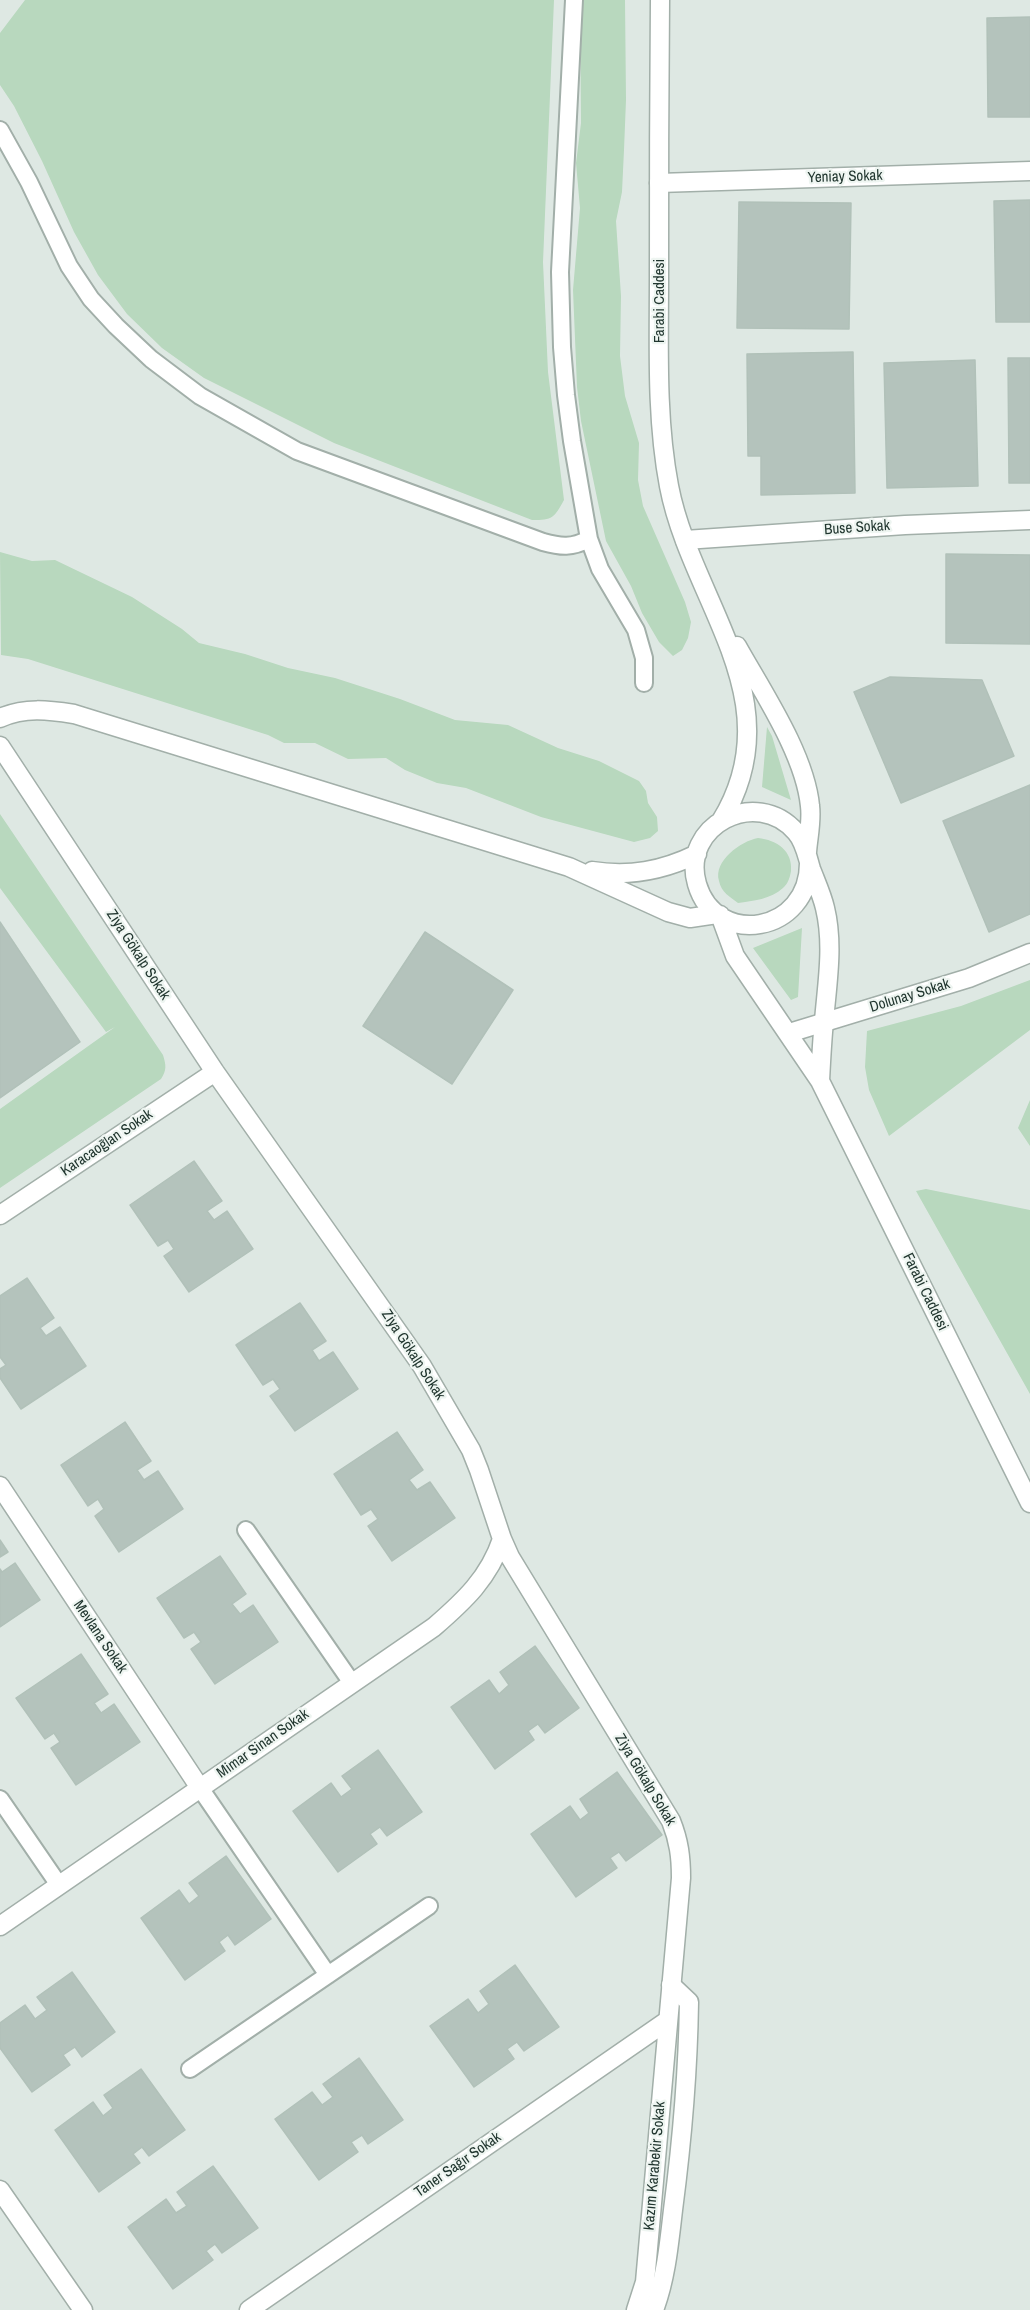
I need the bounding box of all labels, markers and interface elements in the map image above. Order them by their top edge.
street label: Yeniay Sokak [807,167,883,187]
street label: Farabi Caddesi [651,259,669,343]
street label: Buse Sokak [824,517,890,539]
street label: Ziya Gökalp Sokak [102,907,174,1003]
street label: Dolunay Sokak [868,975,952,1017]
street label: Karacaoğlan Sokak [58,1106,156,1180]
street label: Farabi Caddesi [898,1250,952,1334]
street label: Ziya Gökalp Sokak [377,1307,449,1403]
street label: Mevlana Sokak [69,1597,131,1677]
street label: Mimar Sinan Sokak [214,1706,312,1782]
street label: Ziya Gökalp Sokak [611,1731,679,1829]
street label: Kazım Karabekir Sokak [640,2101,670,2231]
street label: Taner Sağır Sokak [411,2129,505,2201]

